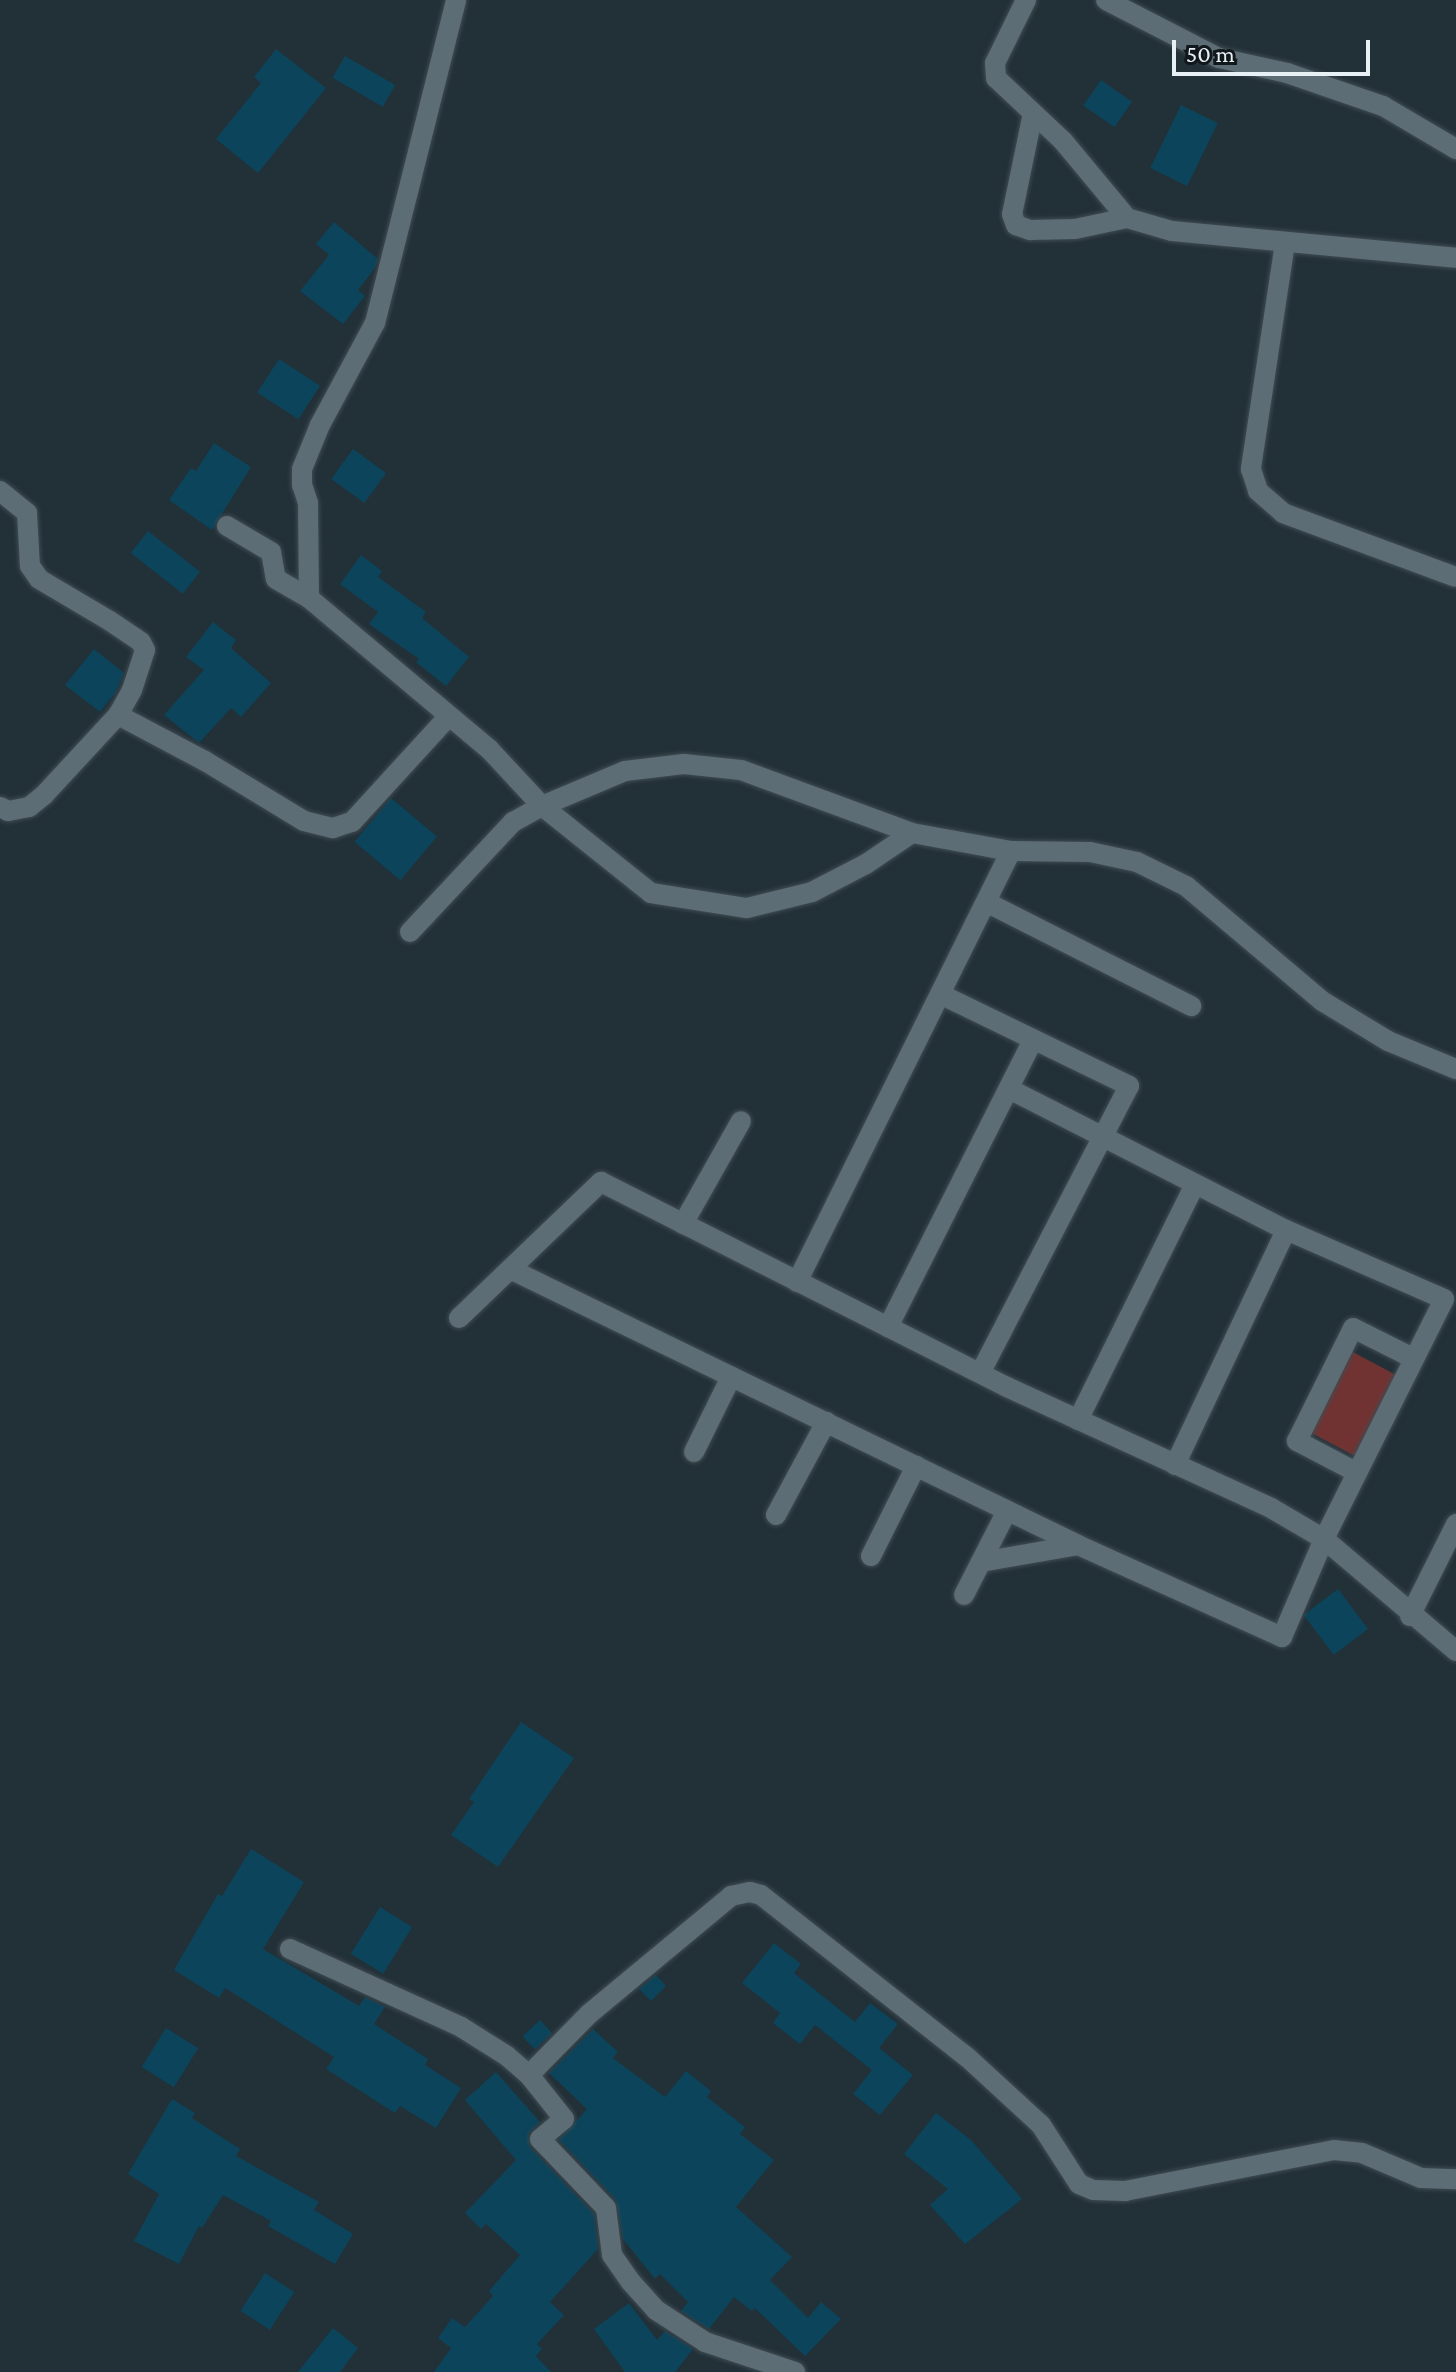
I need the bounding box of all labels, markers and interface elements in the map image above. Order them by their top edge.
scale bar [1176,24,1374,74]
text: 50 m [1186,40,1235,67]

